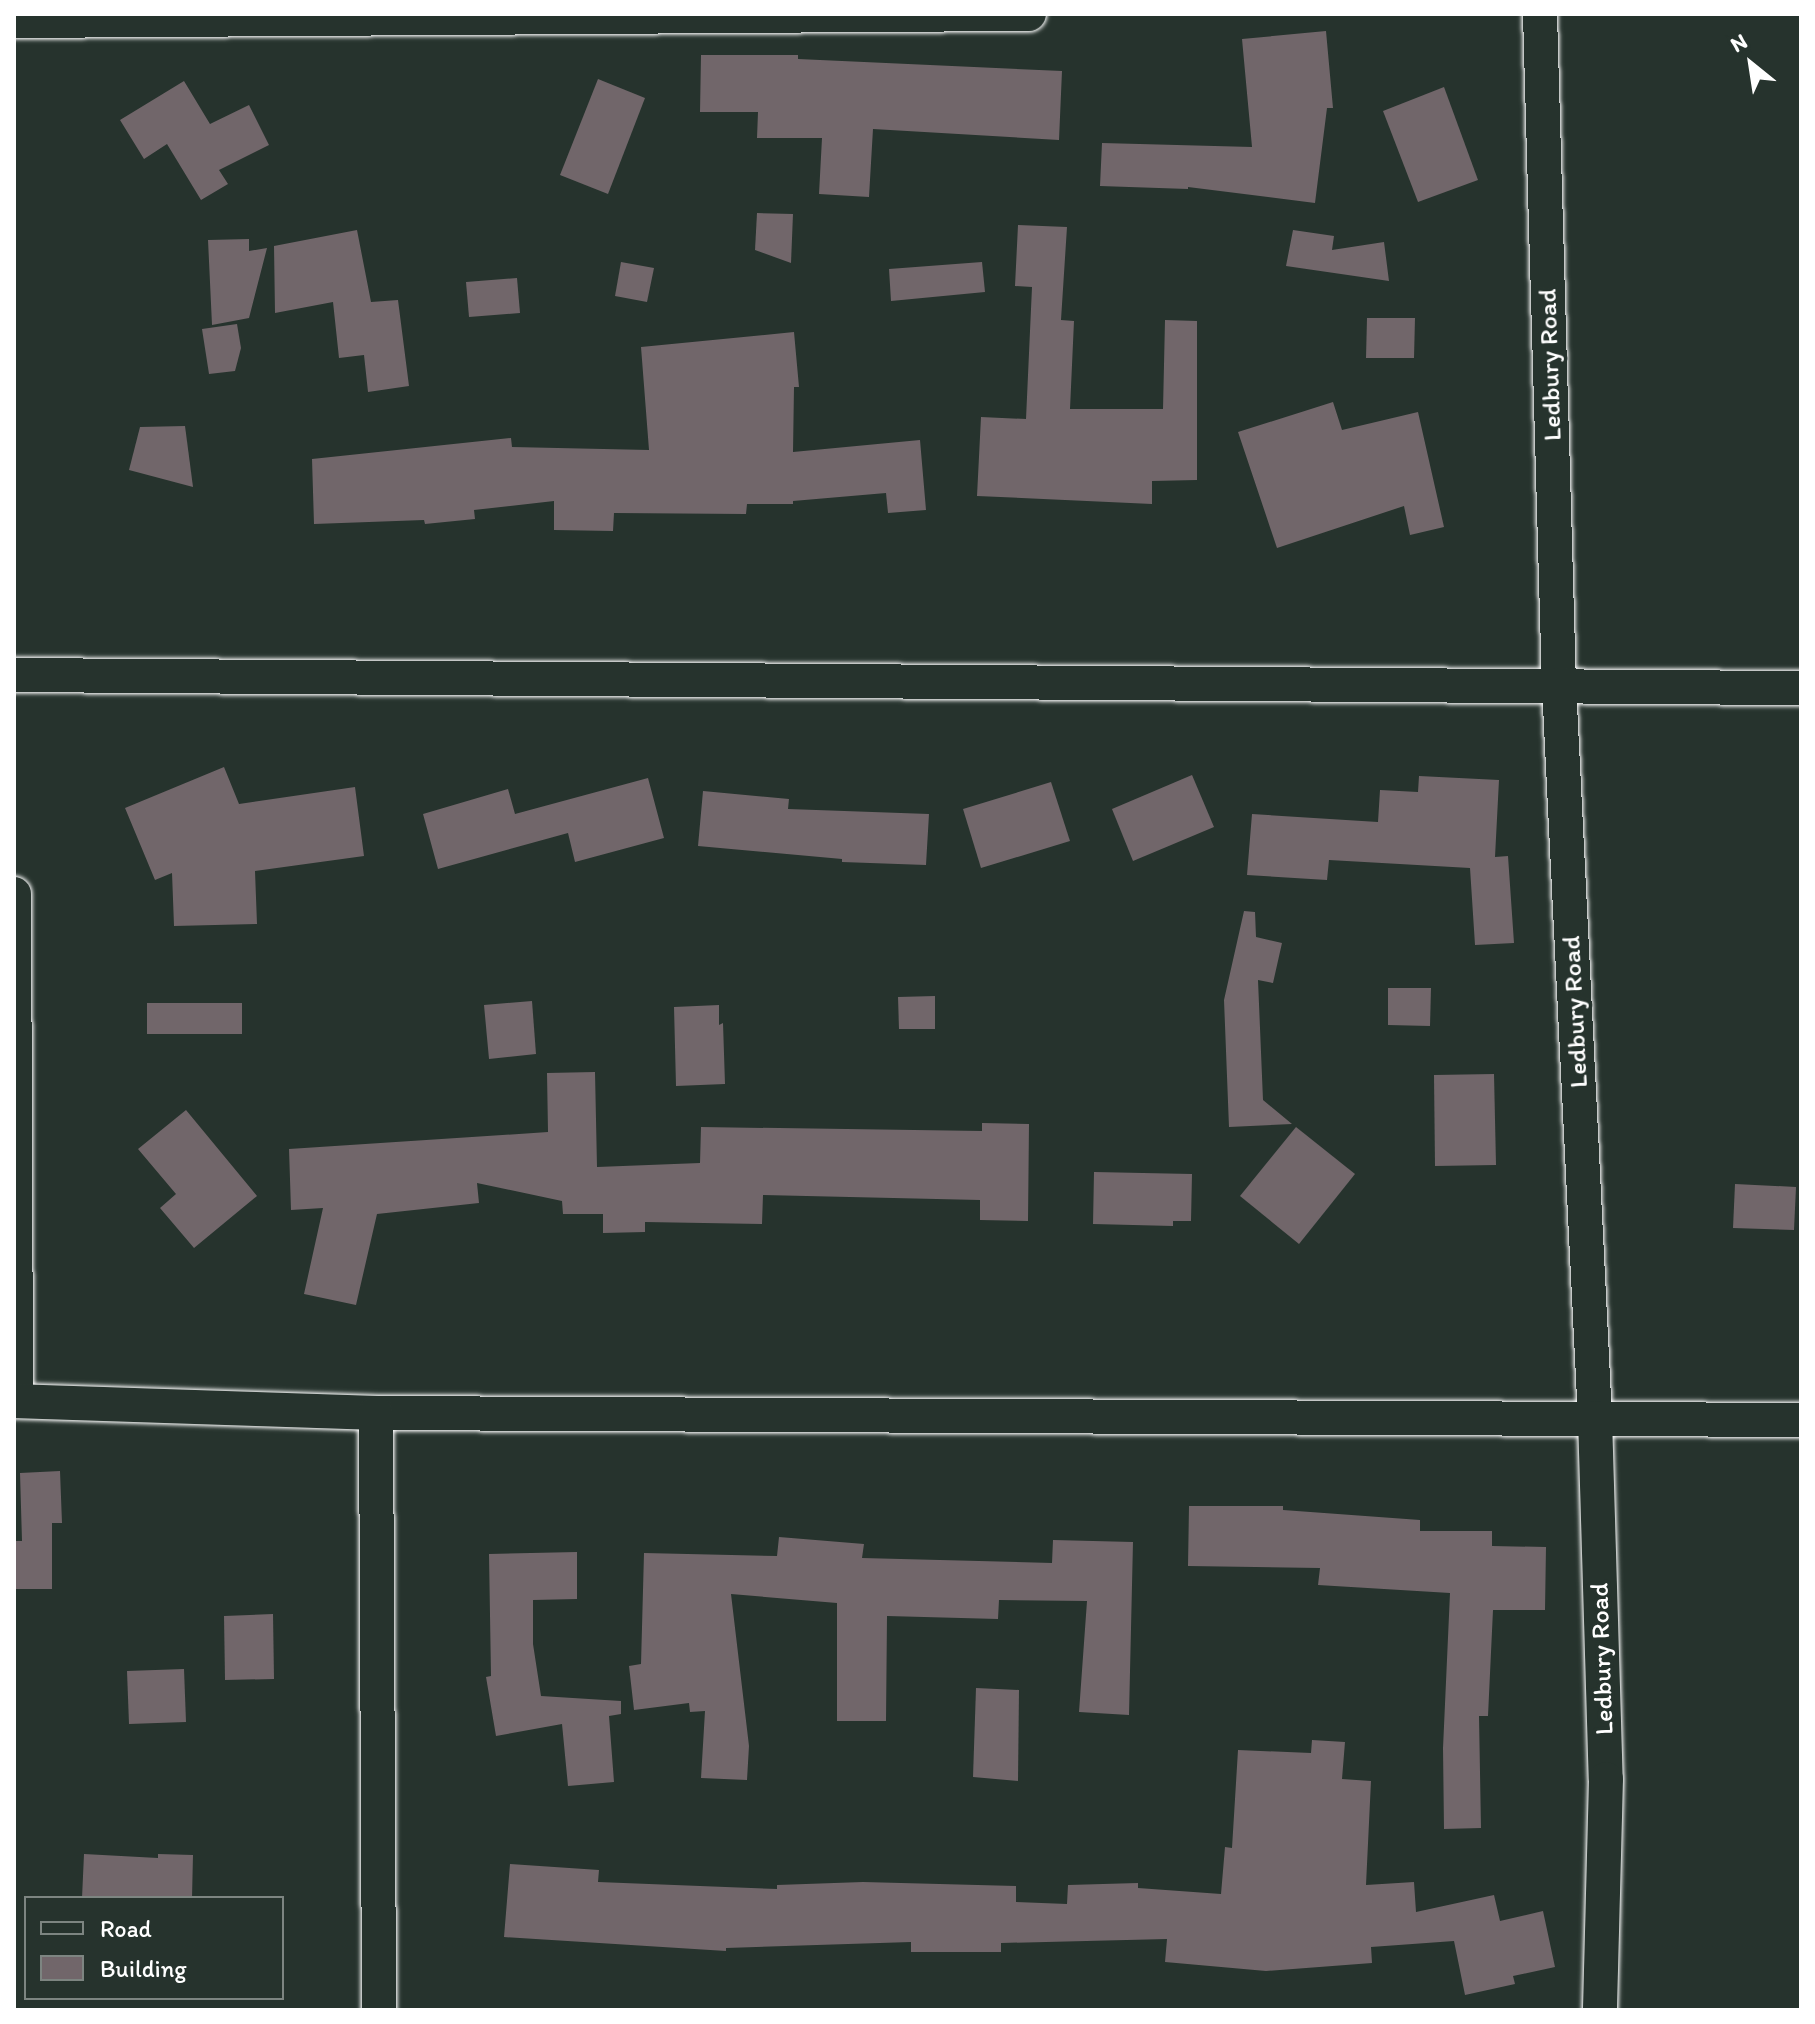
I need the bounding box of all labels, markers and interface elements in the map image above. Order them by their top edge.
north arrow [1711,24,1791,104]
text: N [1726,27,1752,58]
street label: Ledbury Road [1532,289,1568,441]
street label: Ledbury Road [1555,935,1595,1089]
street label: Ledbury Road [1584,1583,1620,1735]
legend [24,1896,284,2000]
text: Road [100,1914,152,1943]
text: Building [100,1954,187,1983]

